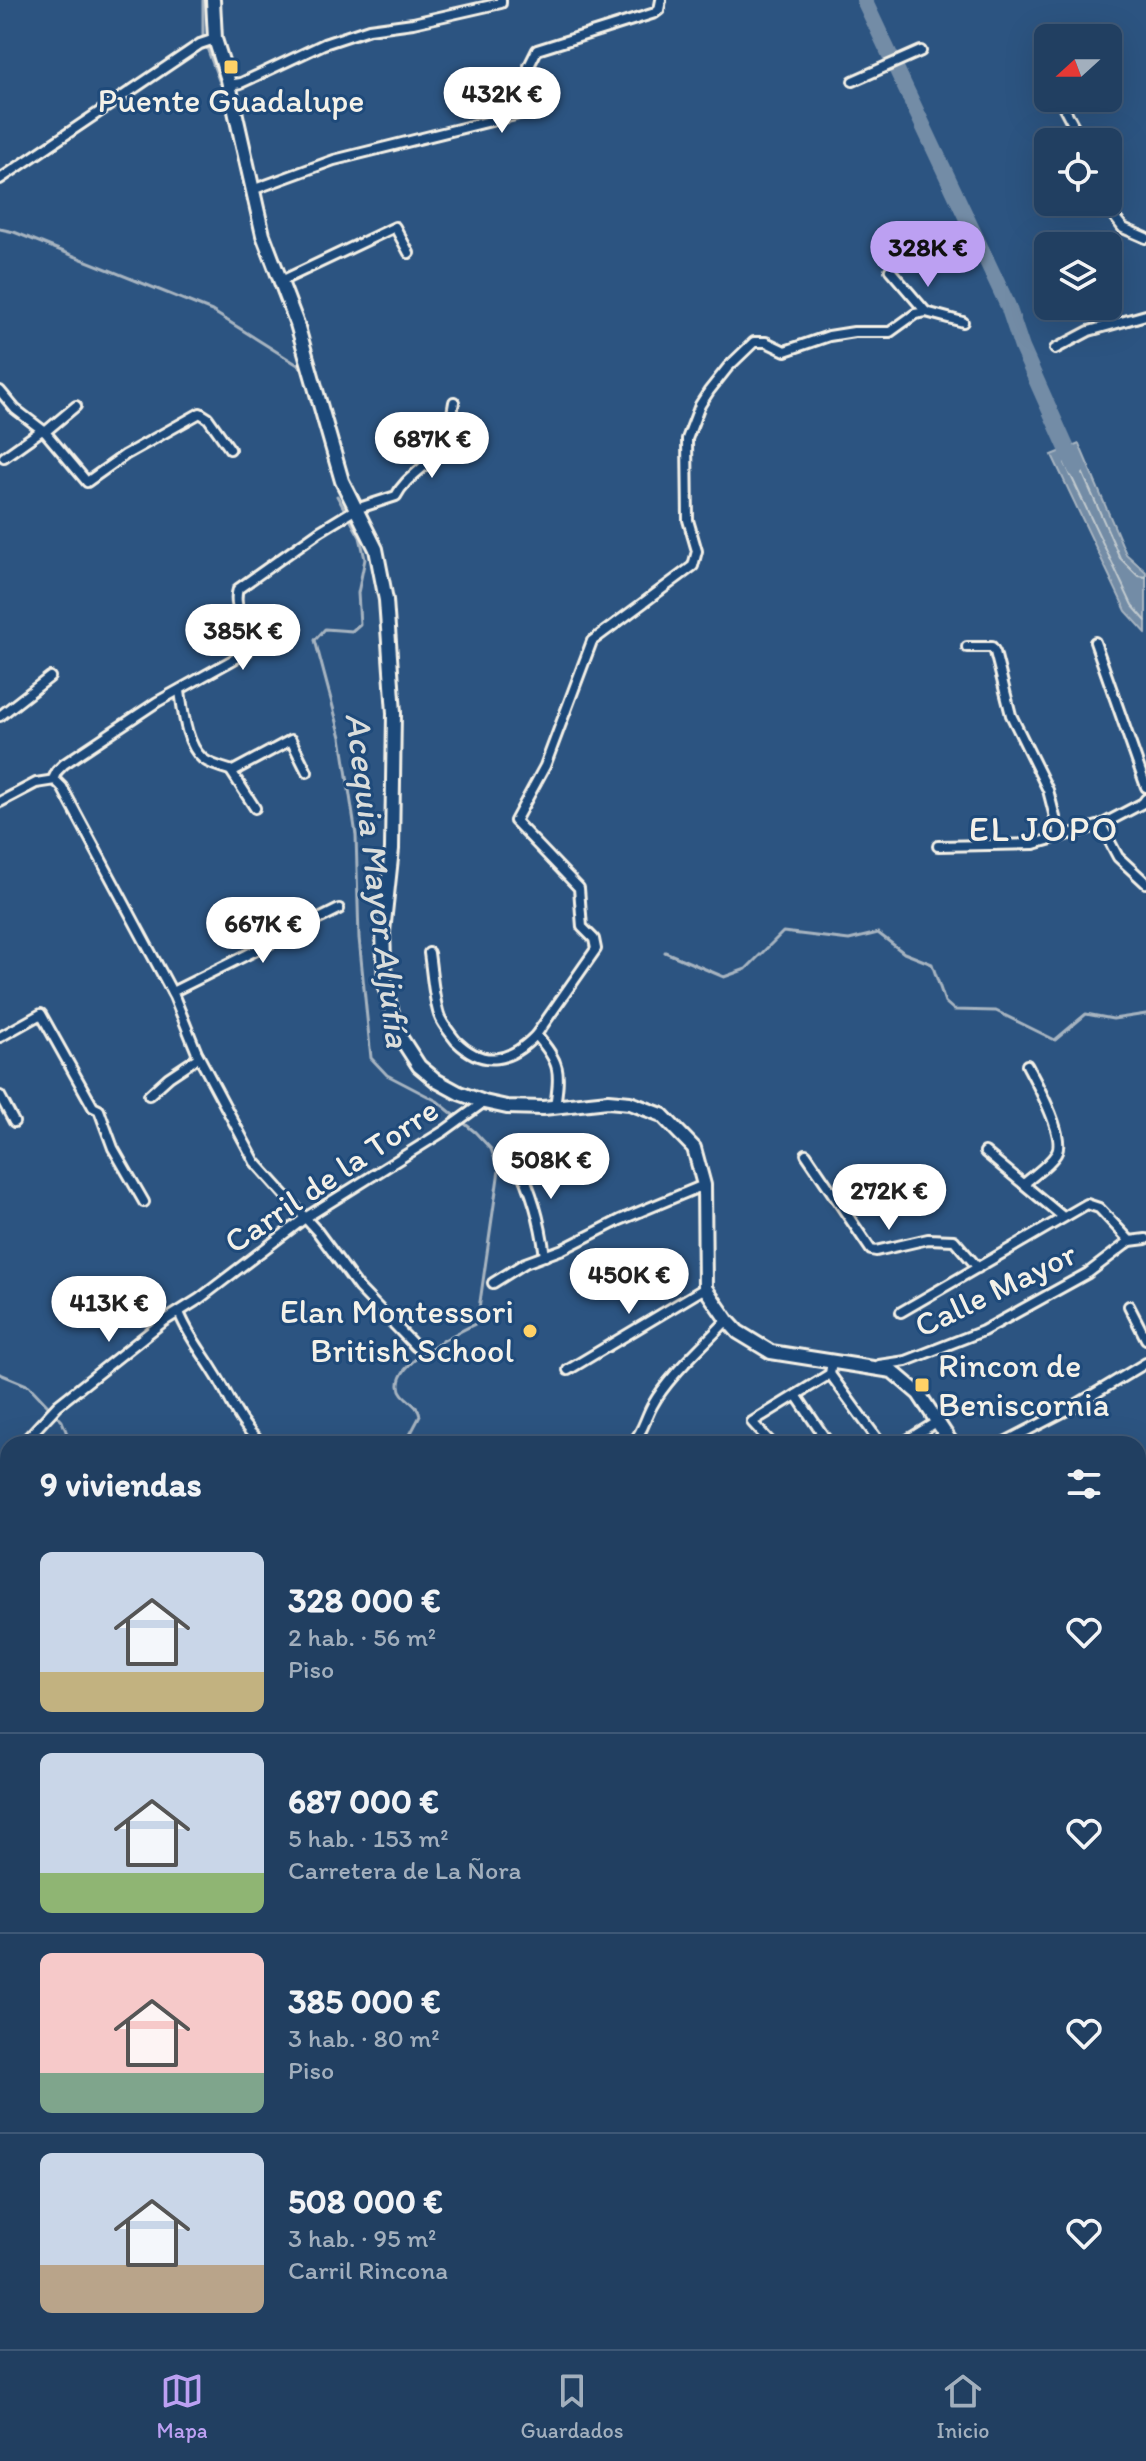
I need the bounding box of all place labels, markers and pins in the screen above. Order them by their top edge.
marker: Puente Guadalupe [222,58,240,76]
pin: 432K € [437,67,567,135]
place label: Puente Guadalupe [98,80,364,121]
pin: 328K € [863,221,993,289]
pin: 687K € [367,412,497,480]
pin: 385K € [178,604,308,672]
pin: 667K € [198,897,328,965]
pin: 508K € [486,1133,616,1201]
pin: 272K € [824,1164,954,1232]
pin: 450K € [564,1248,694,1316]
pin: 413K € [44,1276,174,1344]
place label: Elan Montessori British School [280,1291,514,1371]
marker: Elan Montessori British School [521,1322,539,1340]
place label: Rincon de Beniscornia [938,1345,1110,1425]
marker: Rincon de Beniscornia [913,1376,931,1394]

